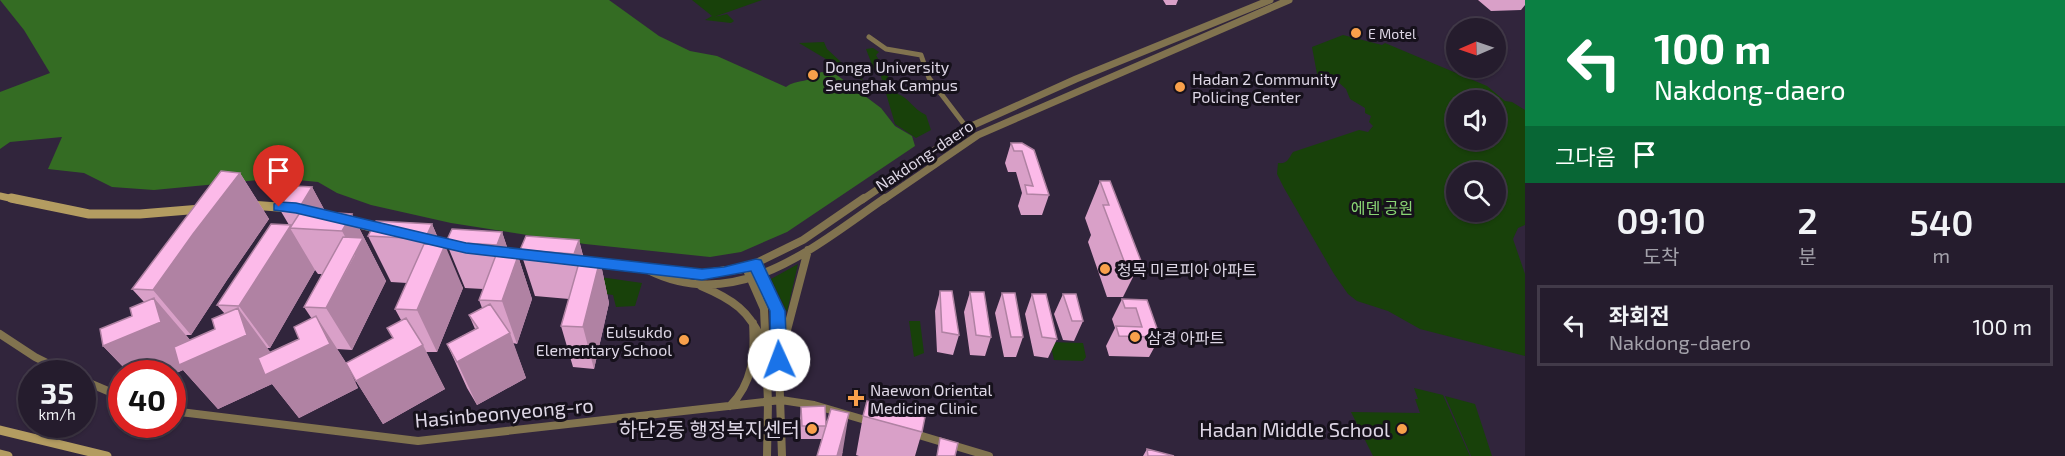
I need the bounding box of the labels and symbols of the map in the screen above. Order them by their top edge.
north arrow [1446,18,1506,78]
place label: E Motel [1368,25,1417,42]
marker: E Motel [1349,26,1363,40]
place label: Donga University Seunghak Campus [825,57,958,94]
marker: Donga University Seunghak Campus [806,68,820,82]
place label: Hadan 2 Community Policing Center [1192,69,1339,106]
marker: Hadan 2 Community Policing Center [1173,80,1187,94]
street label: Nakdong-daero [872,115,976,195]
pin [253,145,304,207]
park label: 에덴 공원 [1351,198,1413,217]
place label: 청목 미르피아 아파트 [1117,260,1257,279]
marker: 청목 미르피아 아파트 [1098,262,1112,276]
place label: Eulsukdo Elementary School [536,322,672,359]
position arrow [747,328,811,392]
place label: 삼경 아파트 [1147,328,1224,347]
marker: 삼경 아파트 [1128,330,1142,344]
marker: Eulsukdo Elementary School [677,333,691,347]
speed limit sign: 40 [108,360,186,438]
place label: Naewon Oriental Medicine Clinic [870,380,993,417]
marker: Naewon Oriental Medicine Clinic [847,389,865,407]
street label: Hasinbeonyeong-ro [413,392,595,432]
place label: 하단2동 행정복지센터 [619,417,800,441]
place label: Hadan Middle School [1199,417,1390,441]
marker: 하단2동 행정복지센터 [805,422,819,436]
marker: Hadan Middle School [1395,422,1409,436]

